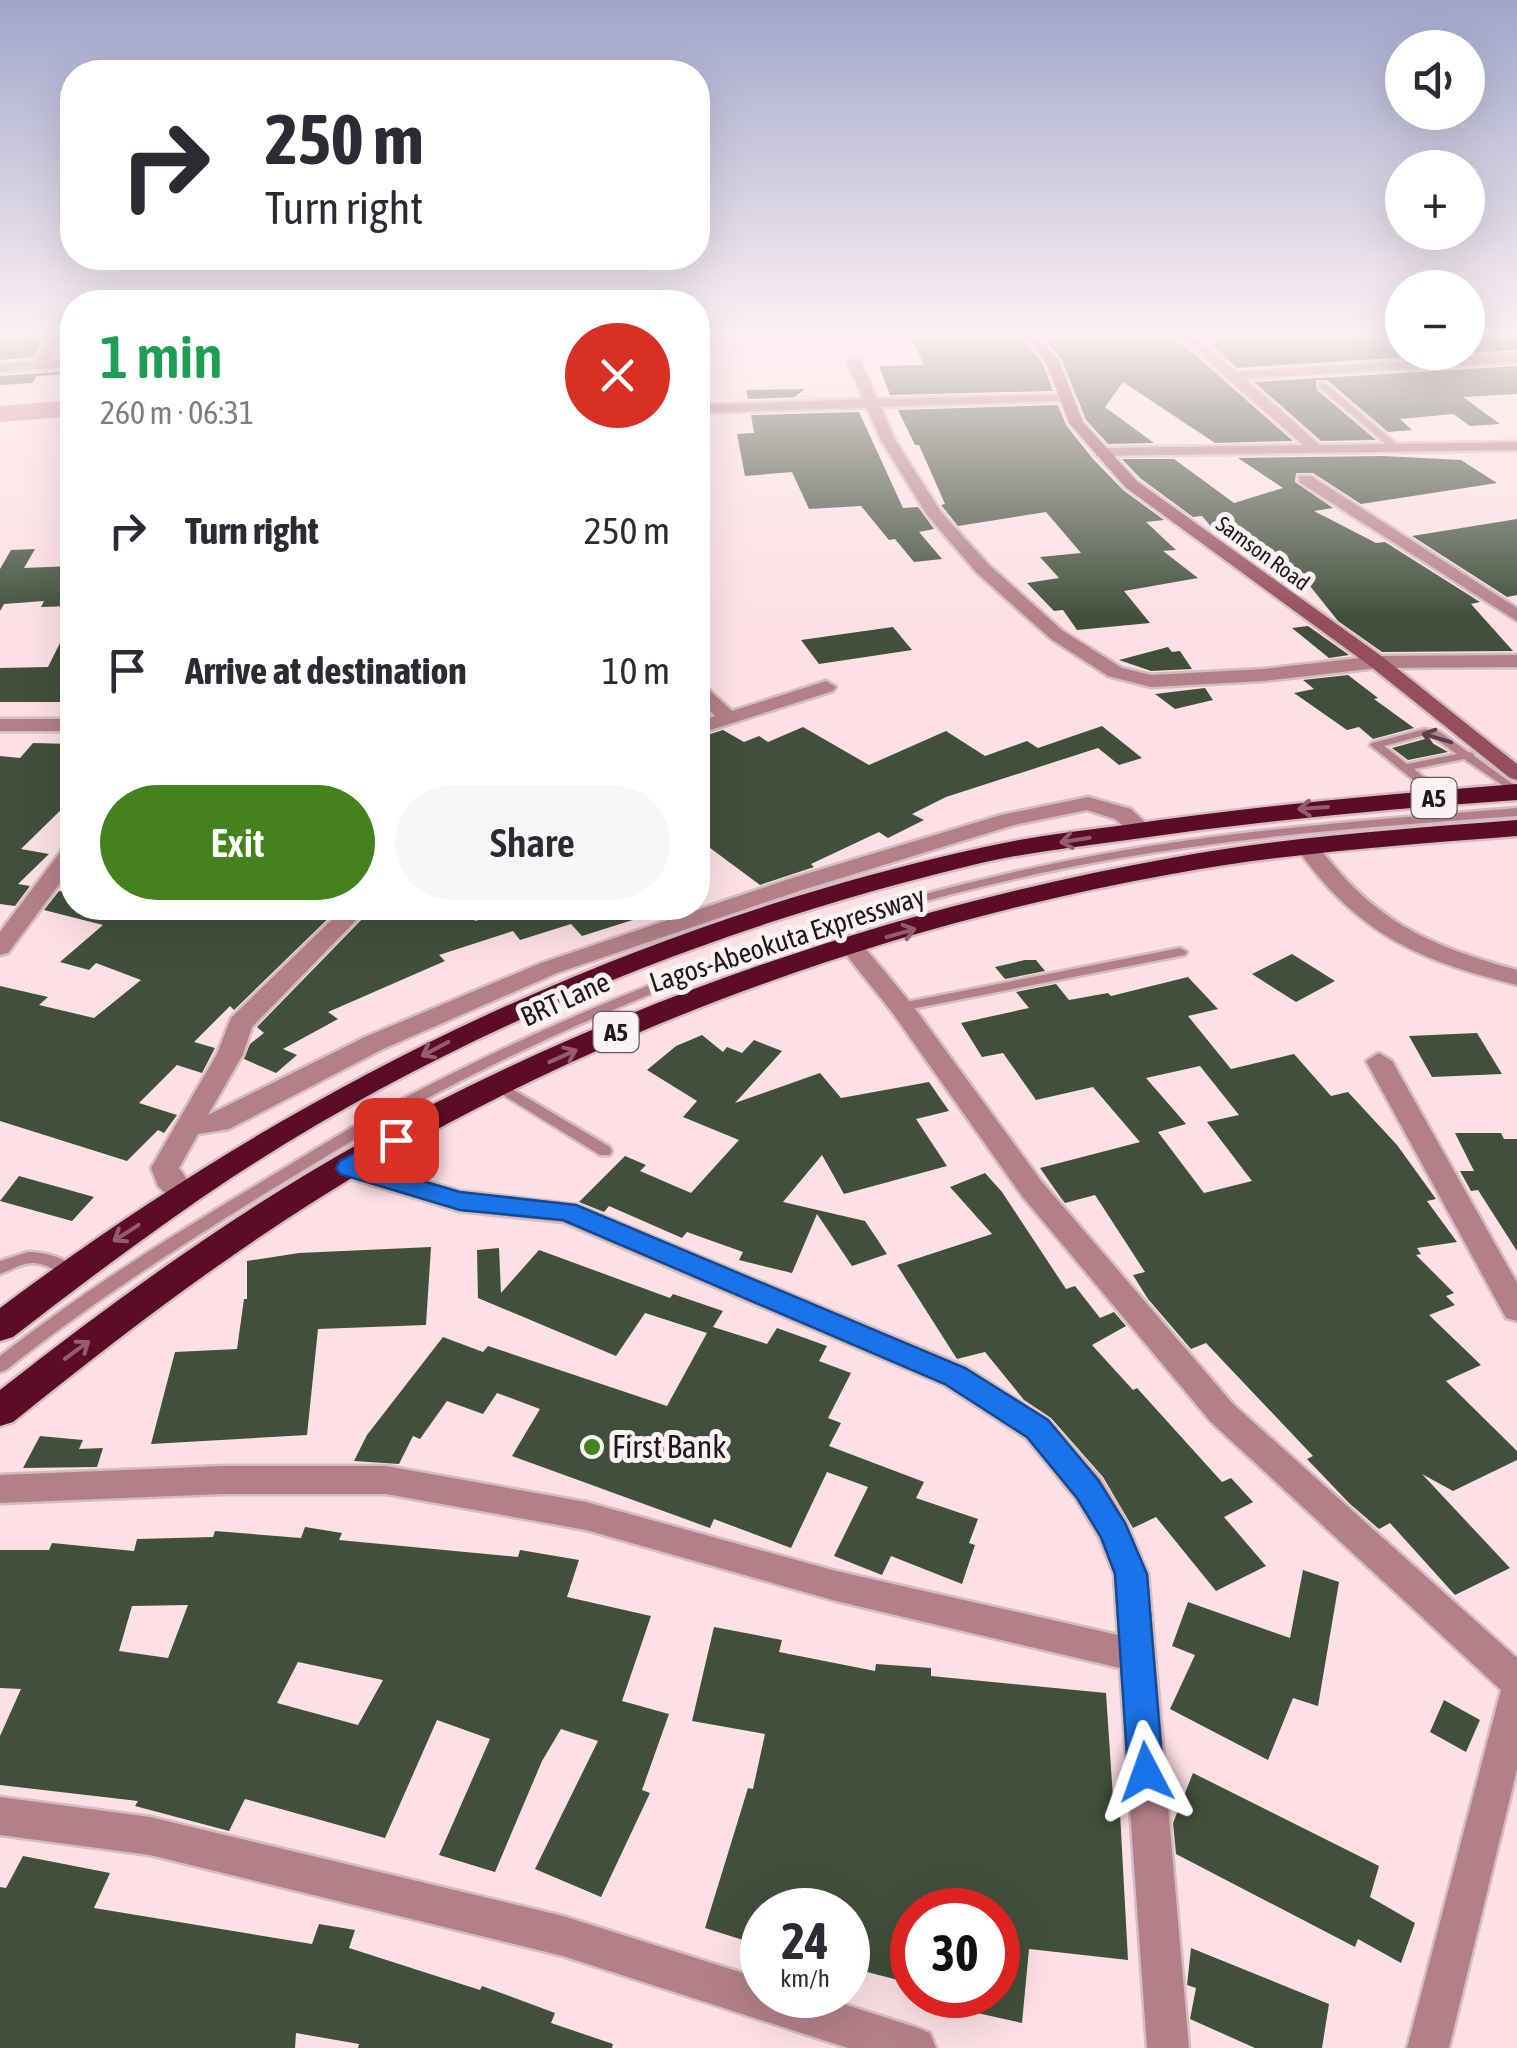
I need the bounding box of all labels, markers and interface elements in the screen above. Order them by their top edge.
map controls [1385,30,1485,370]
button: sound [1385,30,1485,130]
text: 250 m [265,99,424,179]
icon: right [100,100,230,230]
button: + [1385,150,1485,250]
text: Turn right [265,182,423,234]
button: − [1385,270,1485,370]
text: 1 min [100,322,223,391]
button: close [565,323,670,428]
text: 260 m · 06:31 [100,394,254,431]
icon: right [100,503,155,558]
text: Turn right [185,509,319,552]
text: 250 m [584,509,670,552]
street label: Samson Road [1211,510,1315,596]
icon: arrive [100,643,155,698]
text: Arrive at destination [185,649,467,692]
text: 10 m [602,649,670,692]
one-way arrow [1422,728,1453,746]
road number: A5 [1412,778,1456,818]
button: Exit [100,785,375,900]
button: Share [395,785,670,900]
one-way arrow [1297,799,1330,818]
one-way arrow [1059,832,1091,850]
street label: Lagos-Abeokuta Expressway [646,879,928,999]
one-way arrow [885,922,916,941]
street label: BRT Lane [516,965,614,1033]
road number: A5 [594,1012,638,1052]
one-way arrow [421,1040,451,1059]
one-way arrow [547,1045,577,1064]
pin [354,1098,439,1183]
icon: arrive [369,1113,424,1168]
one-way arrow [113,1222,141,1243]
one-way arrow [62,1340,90,1361]
place label: First Bank [612,1428,726,1465]
marker: First Bank [581,1436,603,1458]
position arrow [1094,1720,1198,1824]
speed limit sign: 30 [890,1888,1020,2018]
text: 24 [781,1912,828,1970]
text: km/h [780,1964,830,1992]

